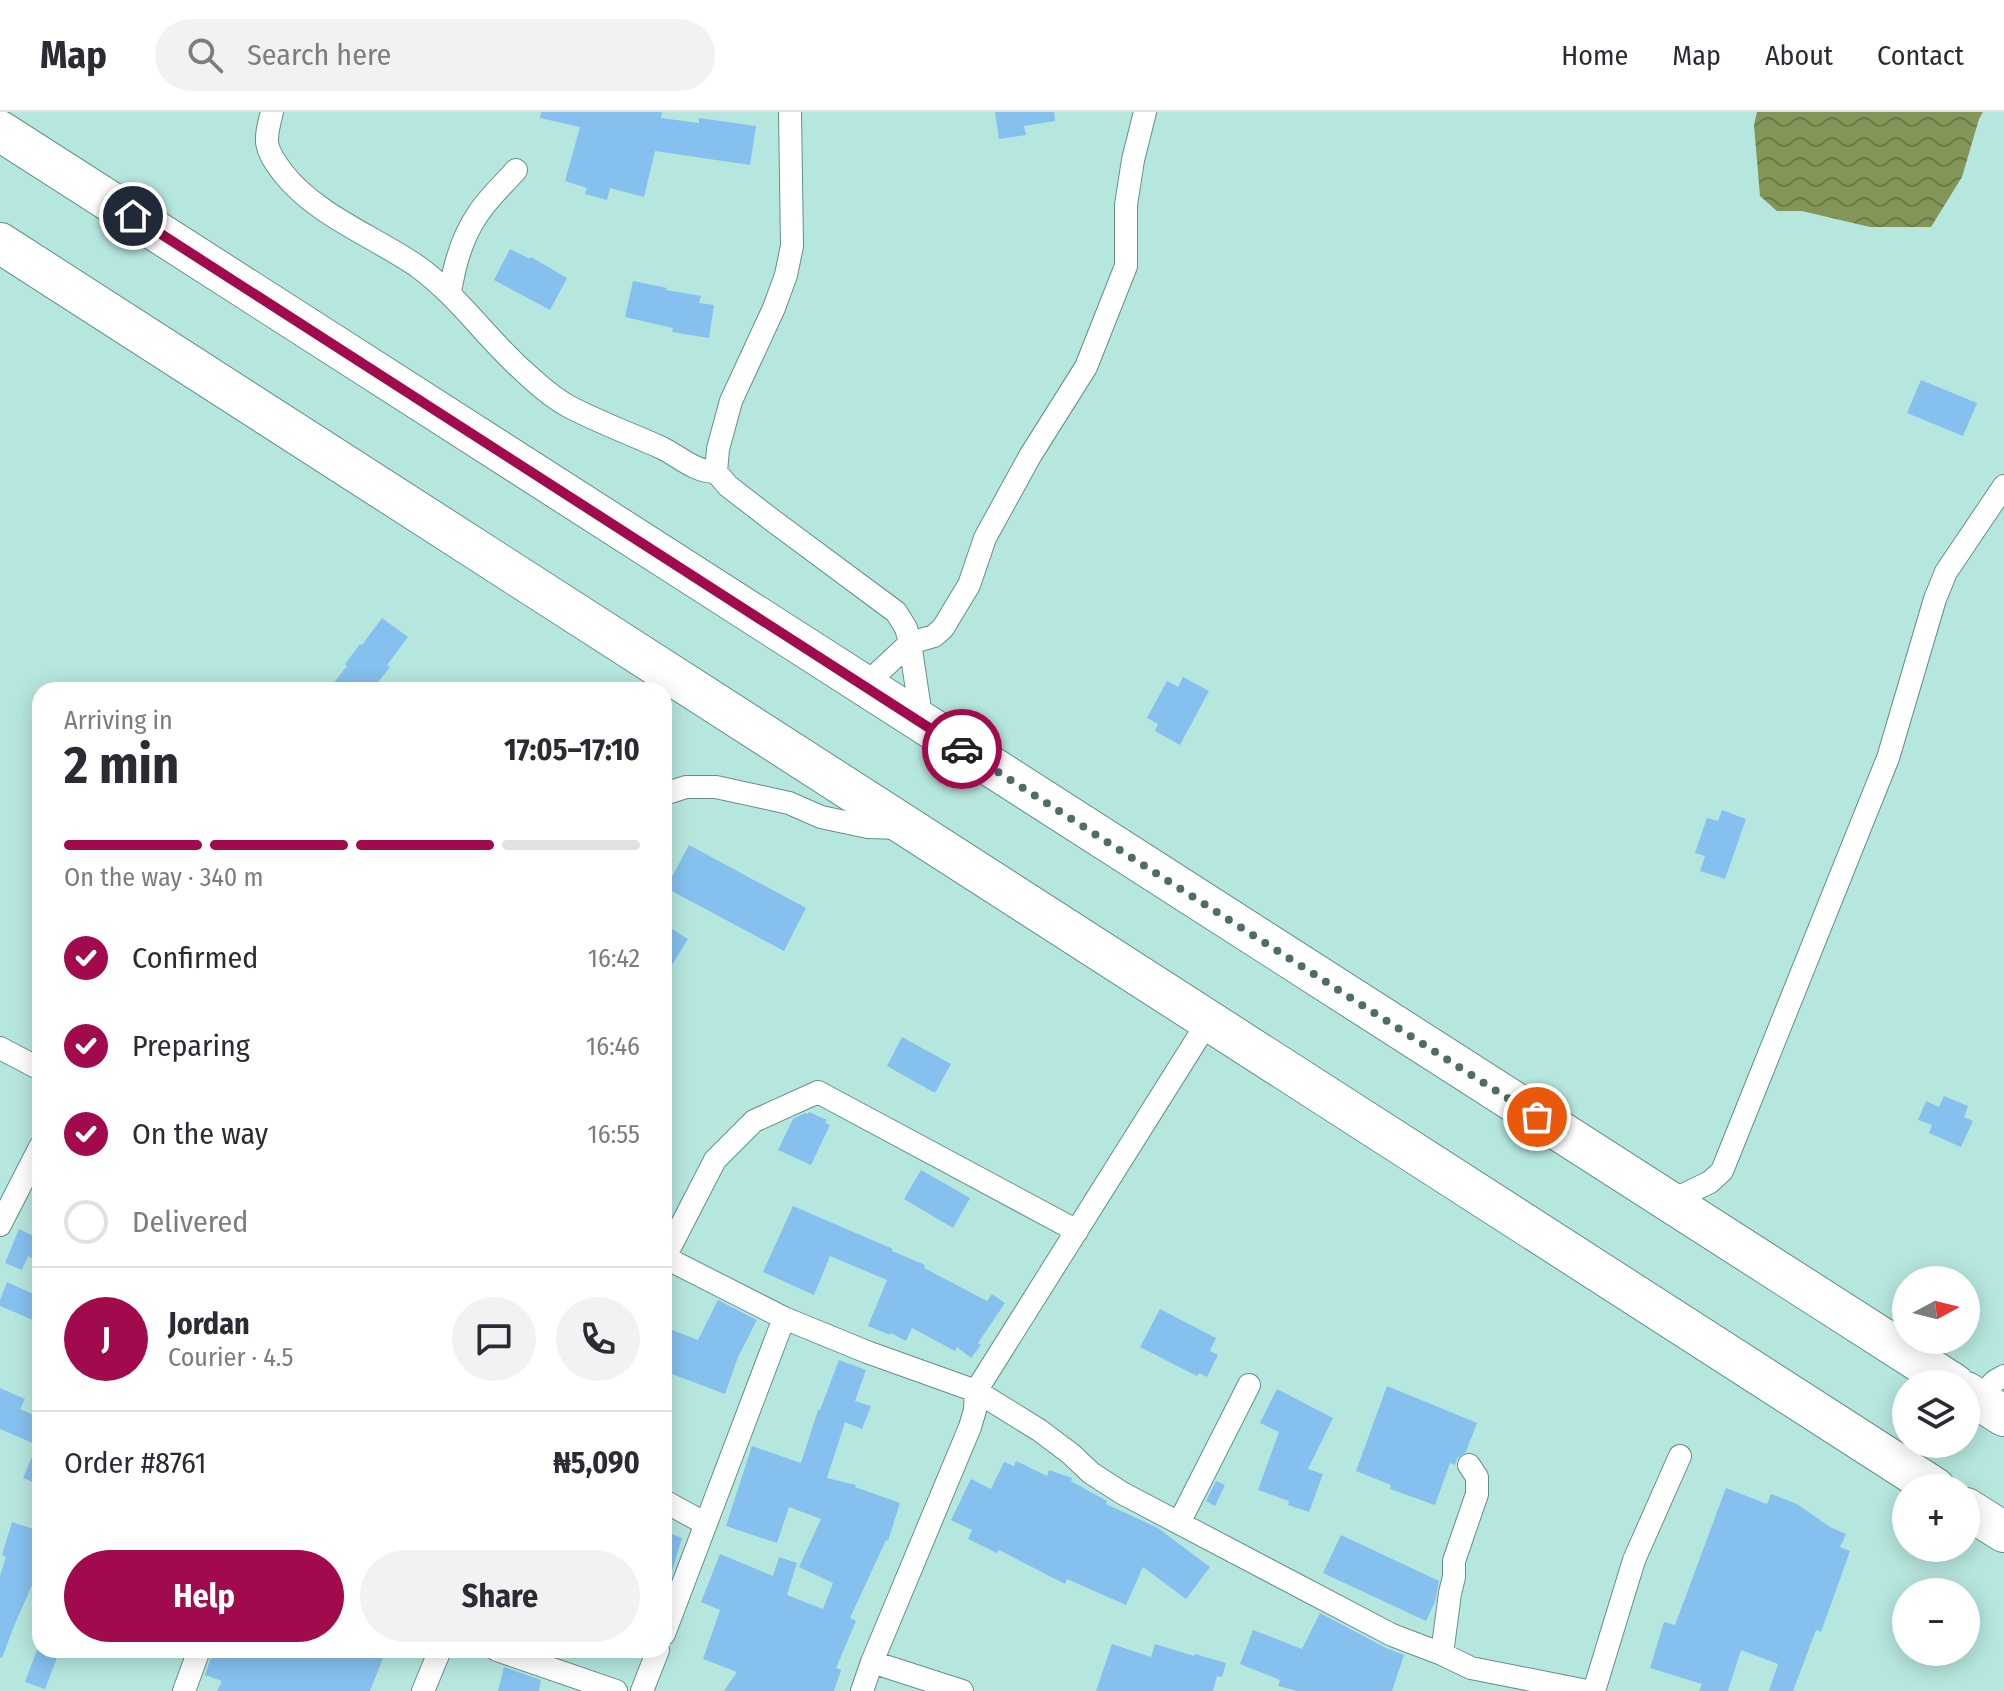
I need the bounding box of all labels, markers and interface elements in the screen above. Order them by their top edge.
search box [155,19,715,91]
text: Map [40,32,107,78]
icon: search [183,33,227,77]
text: Search here [247,37,391,73]
text: Home [1561,39,1628,72]
text: Map [1672,39,1721,72]
text: About [1765,39,1833,72]
text: Contact [1877,39,1964,72]
pin [99,182,167,250]
icon: home [111,194,155,238]
text: Arriving in [64,705,173,736]
courier [922,709,1002,789]
icon: car [940,727,984,771]
text: 17:05–17:10 [504,732,640,768]
text: 2 min [64,734,179,797]
text: On the way · 340 m [64,862,264,893]
icon: check [64,936,108,980]
text: Confirmed [132,940,258,976]
text: 16:42 [588,943,640,974]
icon: check [64,1024,108,1068]
text: Preparing [132,1028,250,1064]
text: 16:46 [586,1031,640,1062]
pin [1503,1083,1571,1151]
icon: bag [1515,1095,1559,1139]
icon: check [64,1112,108,1156]
text: On the way [132,1116,268,1152]
text: 16:55 [588,1119,640,1150]
text: Delivered [132,1204,248,1240]
north arrow [1892,1266,1980,1354]
map controls [1892,1266,1980,1666]
button: chat [452,1297,536,1381]
button: phone [556,1297,640,1381]
text: Jordan [168,1306,250,1342]
text: J [102,1321,110,1357]
text: Courier · 4.5 [168,1342,294,1373]
button: layers [1892,1370,1980,1458]
text: Order #8761 [64,1445,206,1481]
text: ₦5,090 [553,1445,640,1481]
button: + [1892,1474,1980,1562]
button: Help [64,1550,344,1642]
button: Share [360,1550,640,1642]
button: − [1892,1578,1980,1666]

